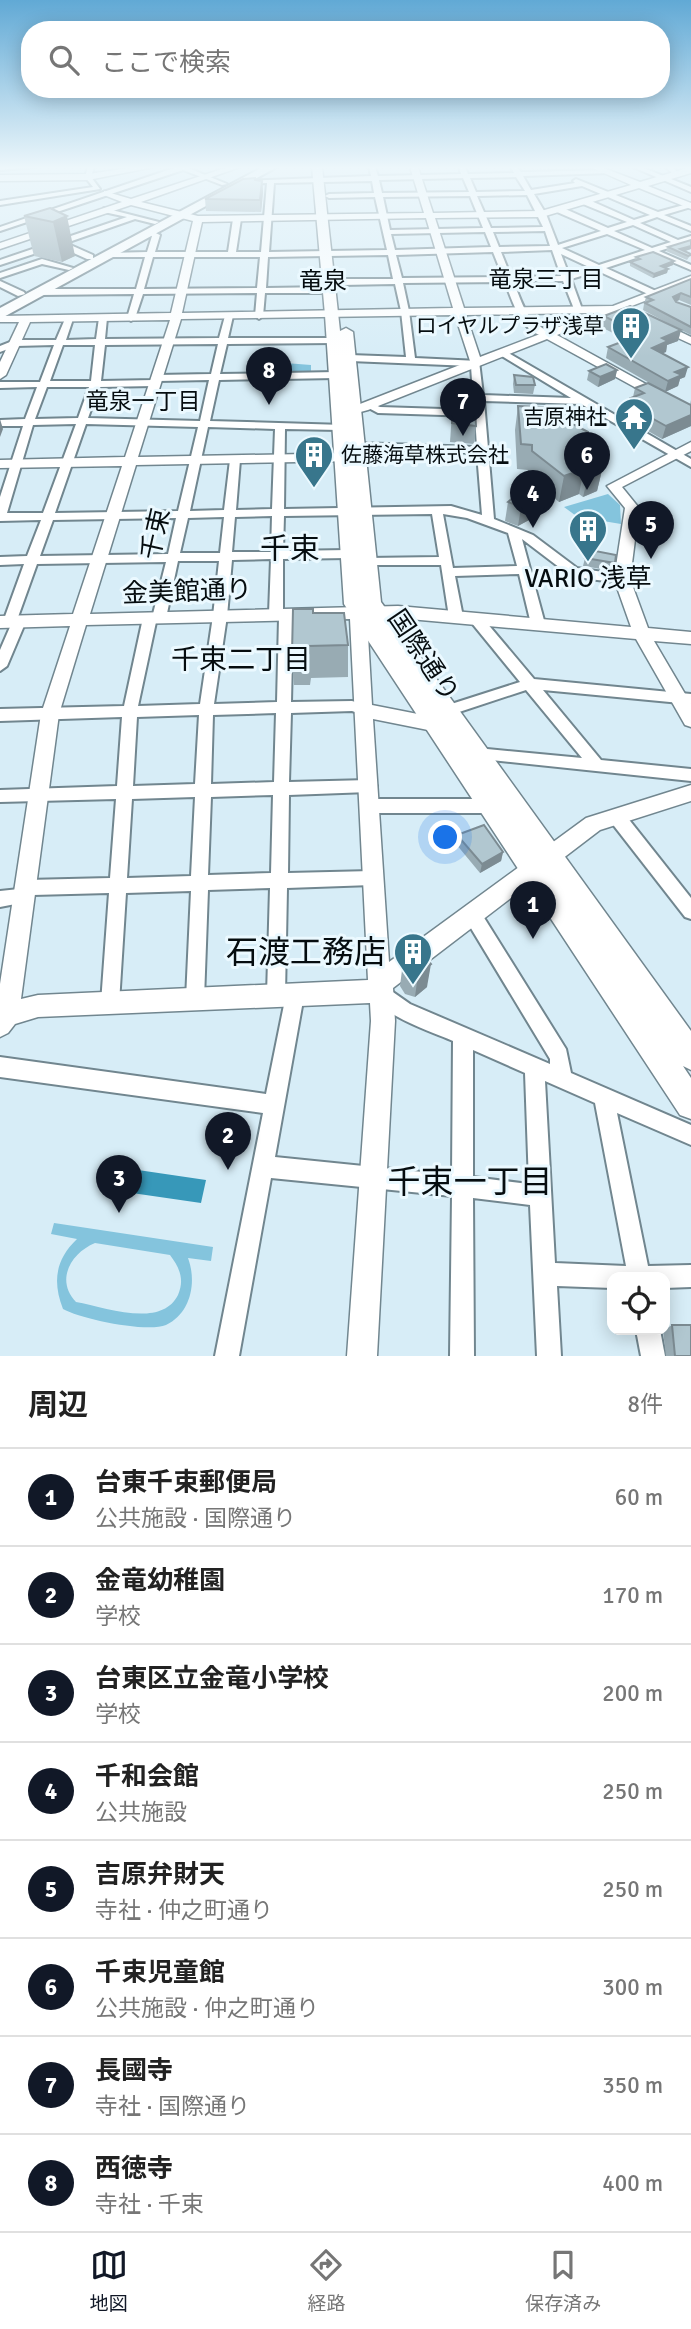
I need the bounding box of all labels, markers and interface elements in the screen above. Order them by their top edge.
search box [21,21,670,98]
icon: search [45,41,83,79]
text: ここで検索 [101,47,231,79]
district label: 竜泉三丁目 [489,265,604,294]
district label: 竜泉 [299,266,347,296]
building icon: ロイヤルプラザ浅草 [610,305,652,360]
place label: ロイヤルプラザ浅草 [416,313,604,339]
pin: 8 [246,347,292,405]
pin: 7 [440,378,486,436]
district label: 竜泉一丁目 [86,387,201,416]
temple icon: 吉原神社 [613,396,655,451]
place label: 吉原神社 [523,404,607,430]
pin: 6 [564,432,610,490]
building icon: 佐藤海草株式会社 [293,434,335,489]
place label: 佐藤海草株式会社 [341,442,509,468]
pin: 4 [510,470,556,528]
pin: 5 [628,501,674,559]
street label: 千束 [135,505,177,563]
building icon: VARIO 浅草 [567,508,609,563]
district label: 千束 [260,531,320,568]
place label: VARIO 浅草 [524,563,652,595]
street label: 金美館通り [121,574,253,610]
street label: 国際通り [381,604,465,708]
district label: 千束二丁目 [171,643,311,677]
your location [428,820,462,854]
pin: 1 [510,881,556,939]
building icon: 石渡工務店 [392,931,434,986]
place label: 石渡工務店 [226,933,386,972]
pin: 2 [205,1112,251,1170]
pin: 3 [96,1155,142,1213]
district label: 千束一丁目 [388,1162,553,1203]
map controls [607,1272,670,1335]
button: locate [607,1272,670,1335]
text: 周辺 [28,1387,88,1424]
text: 8件 [628,1390,663,1419]
text: 台東千束郵便局 [95,1467,277,1499]
text: 1 [45,1483,57,1512]
text: 60 m [615,1483,663,1512]
text: 公共施設 · 国際通り [95,1504,296,1533]
text: 金竜幼稚園 [95,1565,225,1597]
text: 2 [45,1581,57,1610]
text: 170 m [602,1581,663,1610]
text: 学校 [95,1602,141,1631]
text: 台東区立金竜小学校 [95,1663,329,1695]
text: 3 [45,1679,57,1708]
text: 200 m [602,1679,663,1708]
text: 学校 [95,1700,141,1729]
text: 千和会館 [95,1761,199,1793]
text: 4 [45,1777,57,1806]
text: 250 m [602,1777,663,1806]
text: 公共施設 [95,1798,187,1827]
text: 吉原弁財天 [95,1859,225,1891]
text: 5 [45,1875,57,1904]
text: 250 m [602,1875,663,1904]
text: 寺社 · 仲之町通り [95,1896,273,1925]
text: 千束児童館 [95,1957,225,1989]
text: 6 [45,1973,57,2002]
text: 300 m [602,1973,663,2002]
text: 公共施設 · 仲之町通り [95,1994,319,2023]
text: 長國寺 [95,2055,173,2087]
text: 7 [45,2071,57,2100]
text: 350 m [602,2071,663,2100]
text: 寺社 · 国際通り [95,2092,250,2121]
text: 西徳寺 [95,2153,173,2185]
text: 8 [45,2169,57,2198]
text: 400 m [602,2169,663,2198]
text: 寺社 · 千束 [95,2190,204,2219]
tab: 地図 [90,2246,128,2316]
tab: 経路 [307,2246,345,2316]
tab: 保存済み [525,2246,601,2316]

